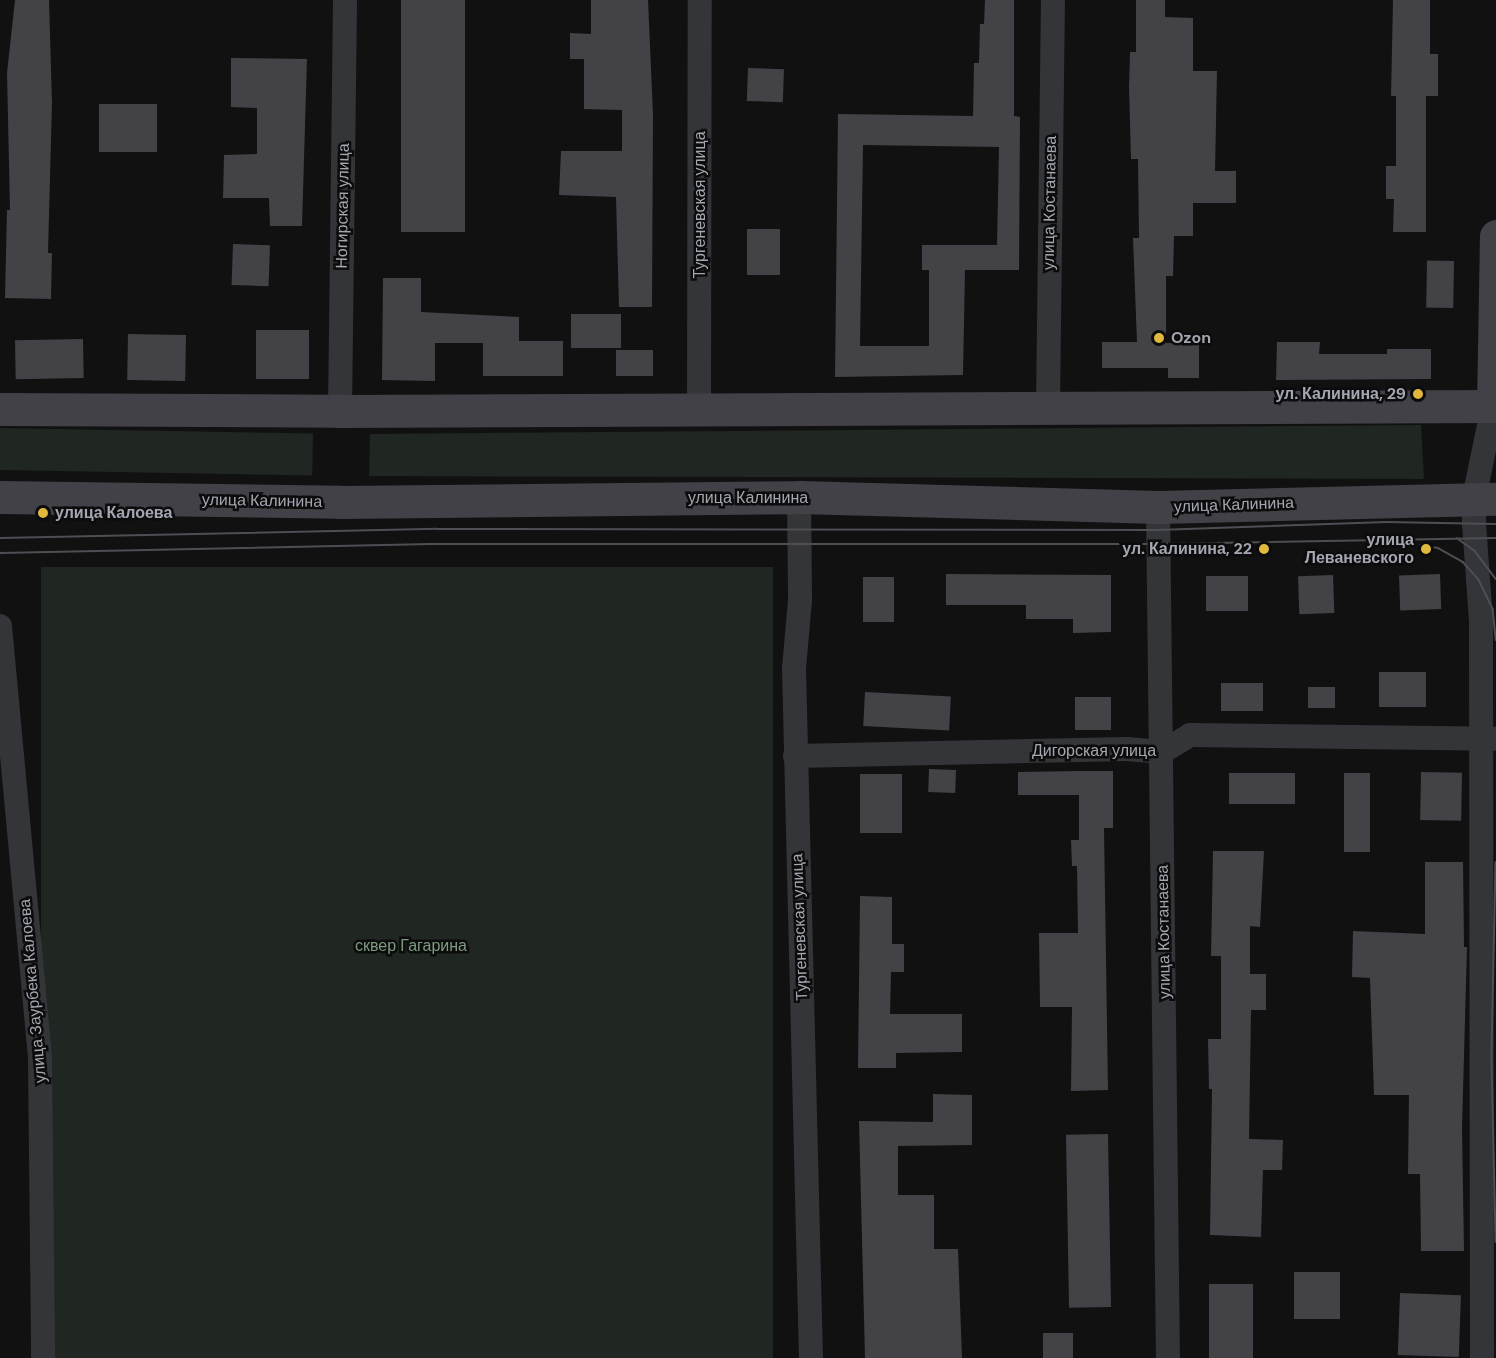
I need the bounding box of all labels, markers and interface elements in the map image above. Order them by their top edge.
street label: Тургеневская улица [690,131,710,279]
street label: улица Костанаева [1039,136,1061,270]
street label: Ногирская улица [332,143,354,269]
place label: Ozon [1171,328,1211,348]
marker: Ozon [1152,331,1166,345]
place label: ул. Калинина, 29 [1275,384,1406,404]
marker: ул. Калинина, 29 [1411,387,1425,401]
street label: улица Калинина [688,488,808,508]
street label: улица Калинина [202,490,322,512]
street label: улица Калинина [1174,493,1294,517]
place label: улица Калоева [55,503,172,523]
marker: улица Калоева [36,506,50,520]
place label: улица Леваневского [1305,530,1414,568]
place label: ул. Калинина, 22 [1122,539,1252,559]
marker: ул. Калинина, 22 [1257,542,1271,556]
marker: улица Леваневского [1419,542,1433,556]
street label: Дигорская улица [1032,741,1156,761]
street label: Тургеневская улица [788,853,812,1001]
street label: улица Костанаева [1153,865,1175,999]
street label: улица Заурбека Калоева [15,898,51,1084]
park label: сквер Гагарина [355,936,467,956]

